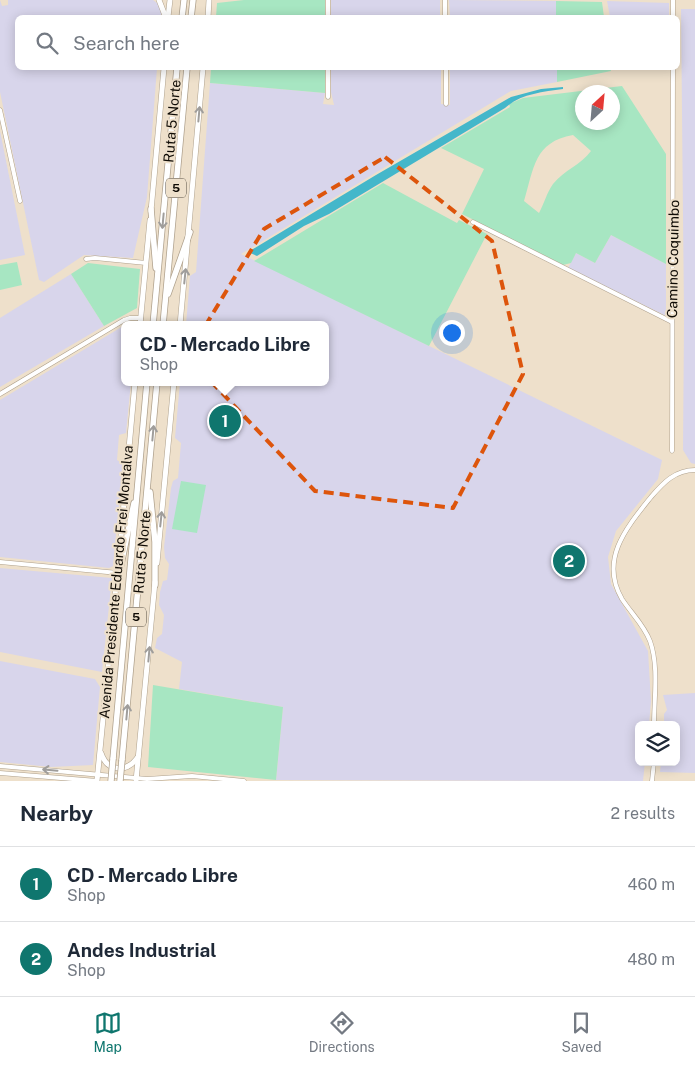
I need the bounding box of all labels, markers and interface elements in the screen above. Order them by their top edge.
search box [15,15,680,70]
icon: search [33,29,61,57]
text: Search here [73,32,180,54]
street label: Ruta 5 Norte [160,79,184,163]
north arrow [575,85,620,130]
one-way arrow [195,107,204,123]
road number: 5 [166,178,186,198]
street label: Camino Coquimbo [664,200,682,318]
one-way arrow [158,212,168,228]
one-way arrow [181,269,190,285]
your location [439,320,465,346]
popup [121,321,329,386]
text: CD - Mercado Libre [139,333,311,355]
text: Shop [139,355,178,374]
pin: 1 [209,402,241,440]
one-way arrow [148,425,157,441]
street label: Avenida Presidente Eduardo Frei Montalva [96,445,136,719]
street label: Ruta 5 Norte [130,510,154,594]
one-way arrow [156,511,166,527]
pin: 2 [553,542,585,580]
road number: 5 [126,608,146,626]
one-way arrow [144,647,153,663]
one-way arrow [122,704,132,720]
map controls [635,721,680,766]
button: layers [635,721,680,766]
one-way arrow [42,766,58,775]
text: Nearby [20,801,93,826]
text: 2 results [610,804,675,823]
text: CD - Mercado Libre [67,864,238,886]
text: 1 [33,875,39,894]
text: 460 m [628,875,675,894]
text: Shop [67,886,106,905]
text: Andes Industrial [67,939,217,961]
text: 2 [31,950,41,969]
text: 480 m [627,950,675,969]
text: Shop [67,961,106,980]
tab: Map [93,1009,122,1055]
tab: Directions [309,1009,375,1055]
tab: Saved [561,1009,602,1055]

